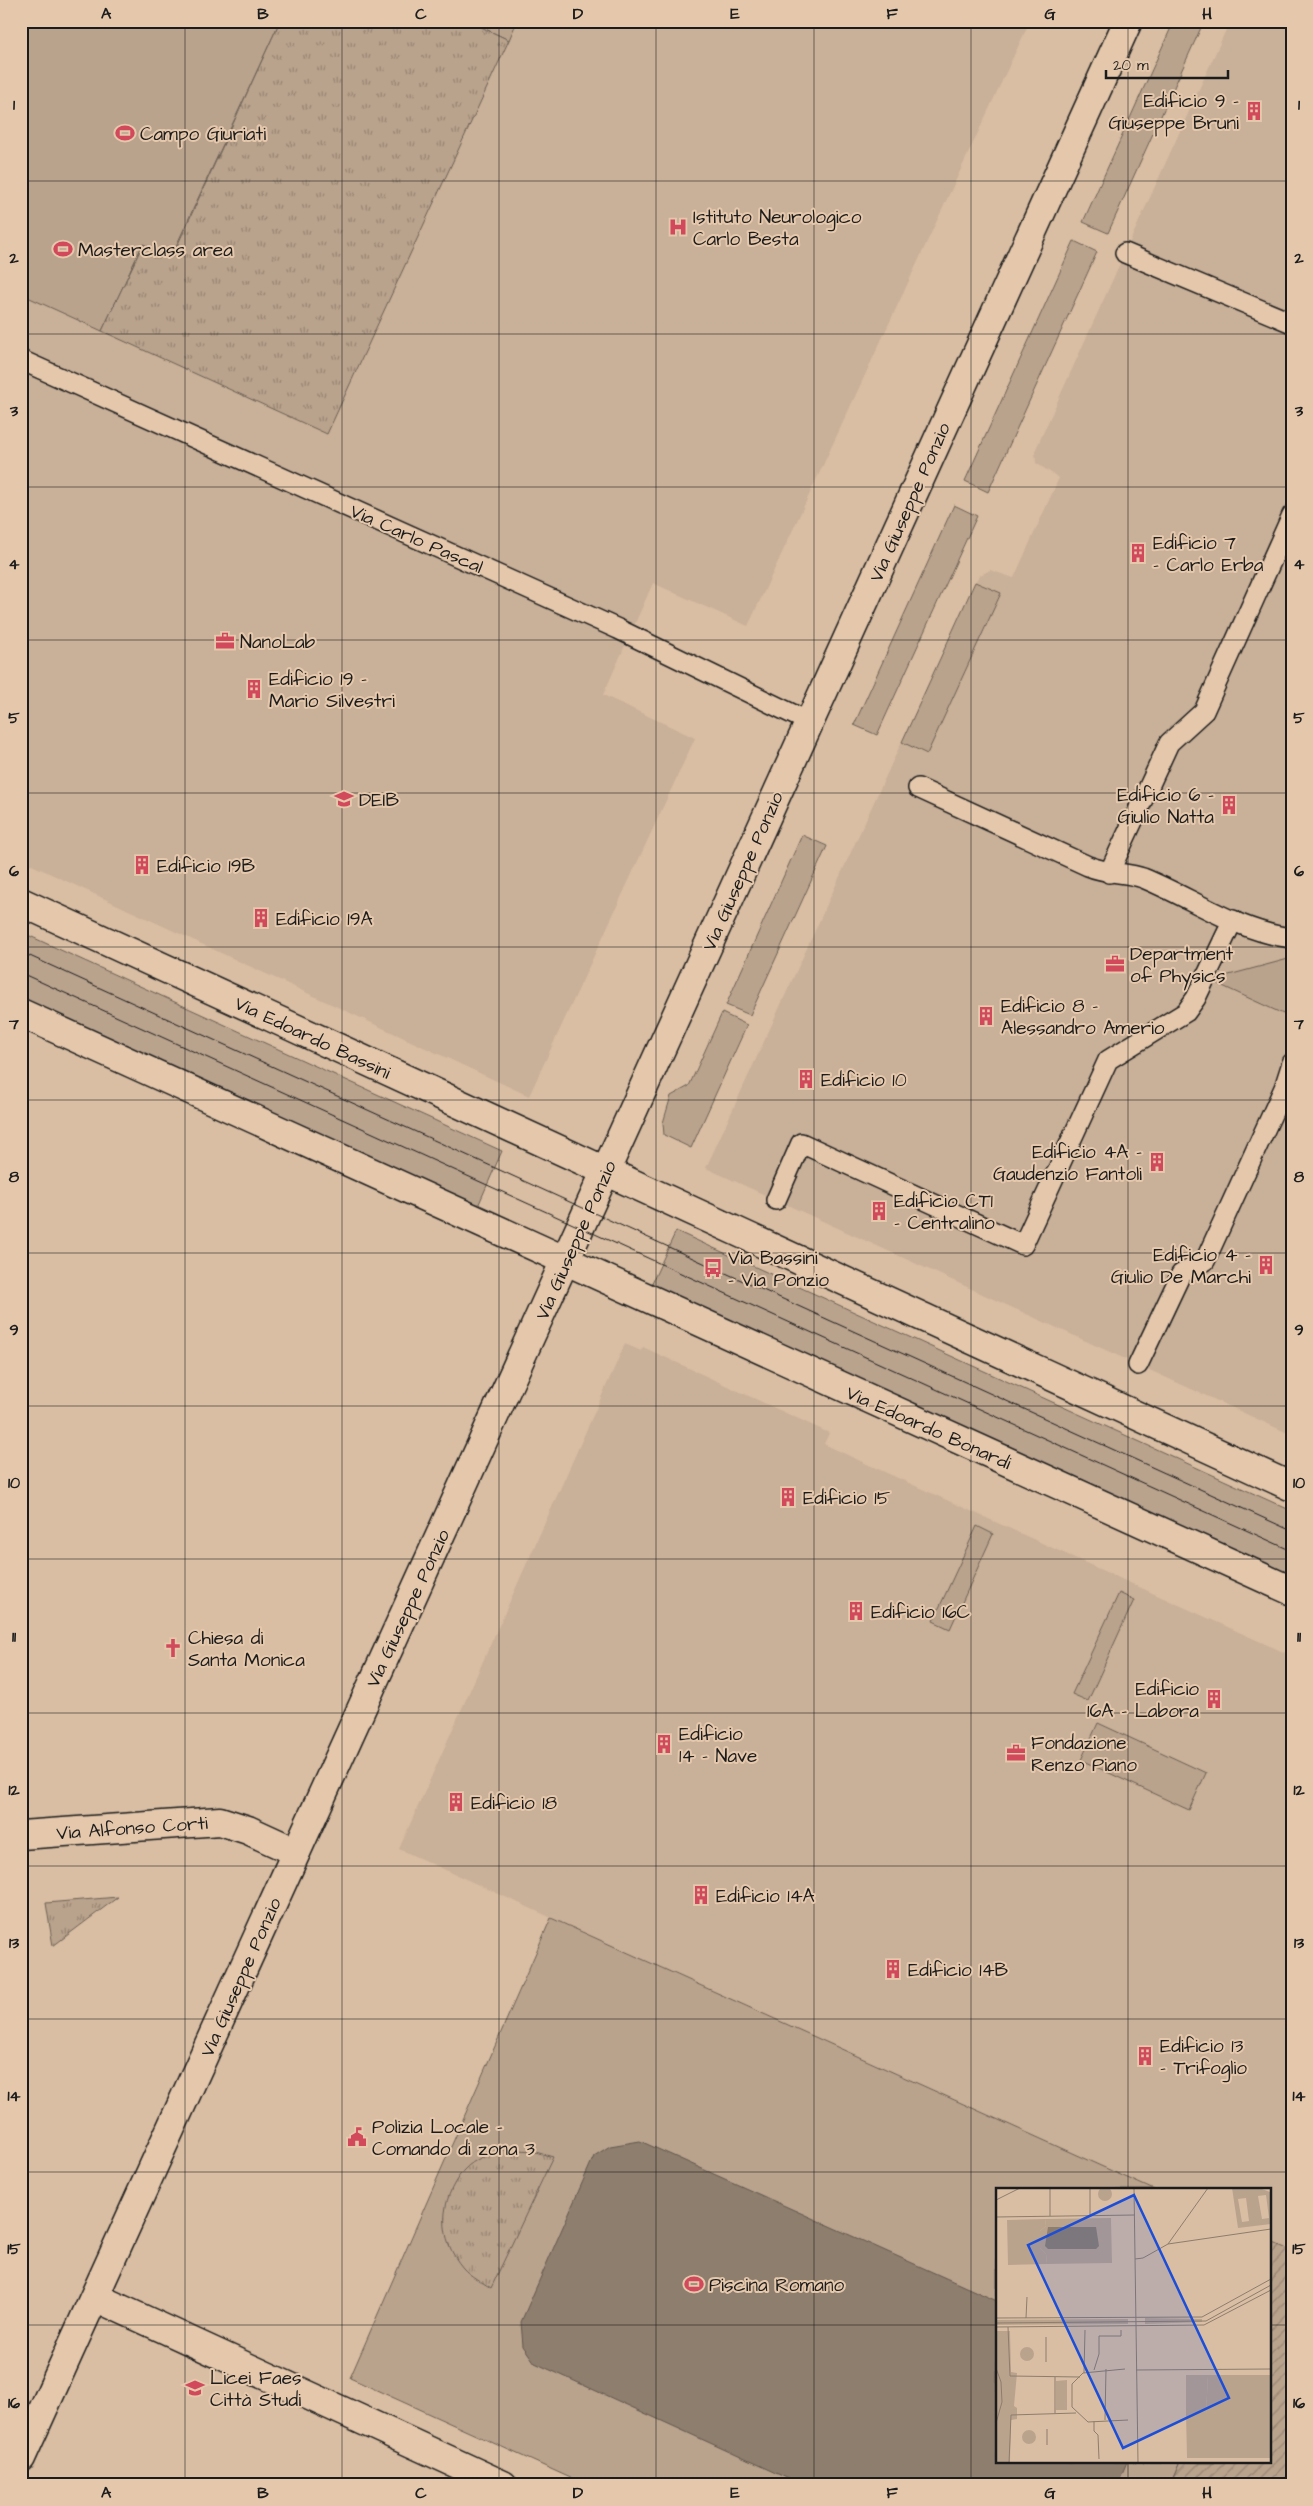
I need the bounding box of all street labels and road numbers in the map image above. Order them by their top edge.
street label: Via Giuseppe Ponzio [863,418,958,587]
street label: Via Carlo Pascal [346,498,487,581]
street label: Via Giuseppe Ponzio [696,787,791,956]
street label: Via Edoardo Bassini [230,990,395,1086]
street label: Via Giuseppe Ponzio [529,1156,624,1325]
street label: Via Edoardo Bonardi [841,1380,1015,1477]
street label: Via Giuseppe Ponzio [360,1525,457,1692]
street label: Via Alfonso Corti [55,1810,209,1847]
street label: Via Giuseppe Ponzio [194,1893,289,2062]

